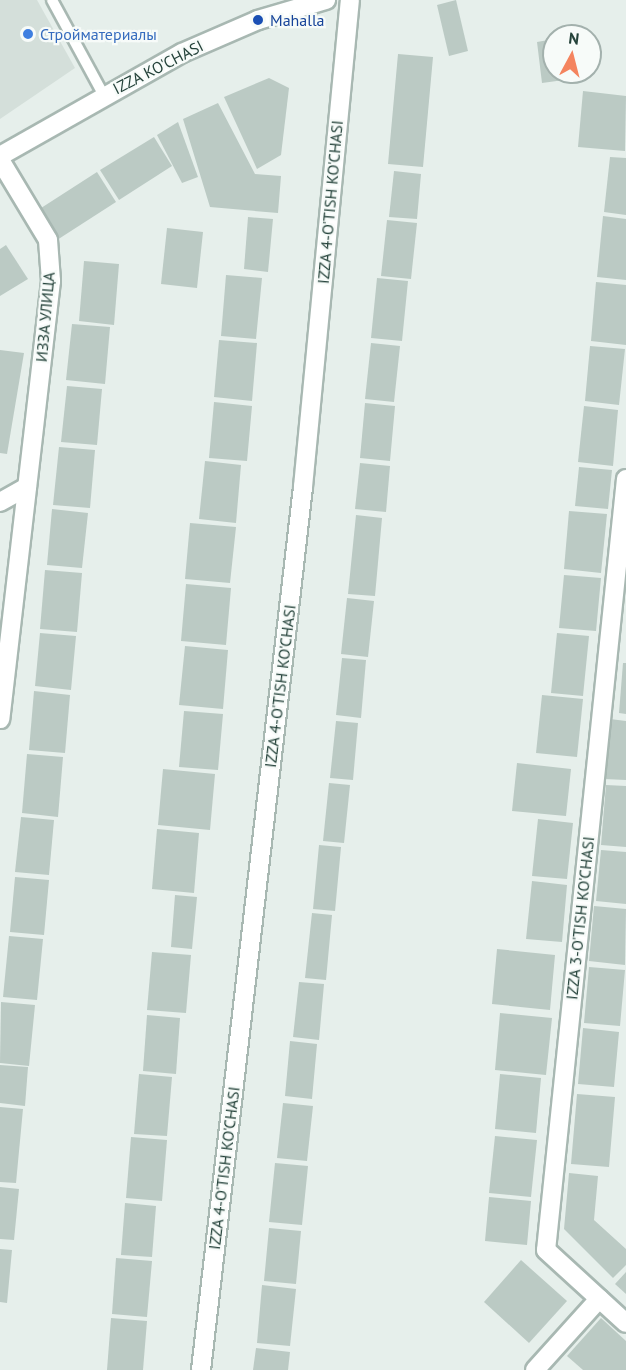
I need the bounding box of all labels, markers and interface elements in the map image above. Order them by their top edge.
place label: Mahalla [270,10,325,30]
marker: Mahalla [251,13,265,27]
place label: Стройматериалы [40,24,157,44]
north arrow [542,24,602,84]
marker: Стройматериалы [21,27,35,41]
text: N [568,28,580,49]
street label: IZZA KO'CHASI [109,36,207,98]
street label: IZZA 4-O'TISH KO'CHASI [313,119,347,285]
street label: ИЗЗА УЛИЦА [31,271,59,363]
street label: IZZA 4-O'TISH KO'CHASI [260,603,300,769]
street label: IZZA 3-O'TISH KO'CHASI [562,835,598,1001]
street label: IZZA 4-O'TISH KO'CHASI [204,1085,244,1251]

